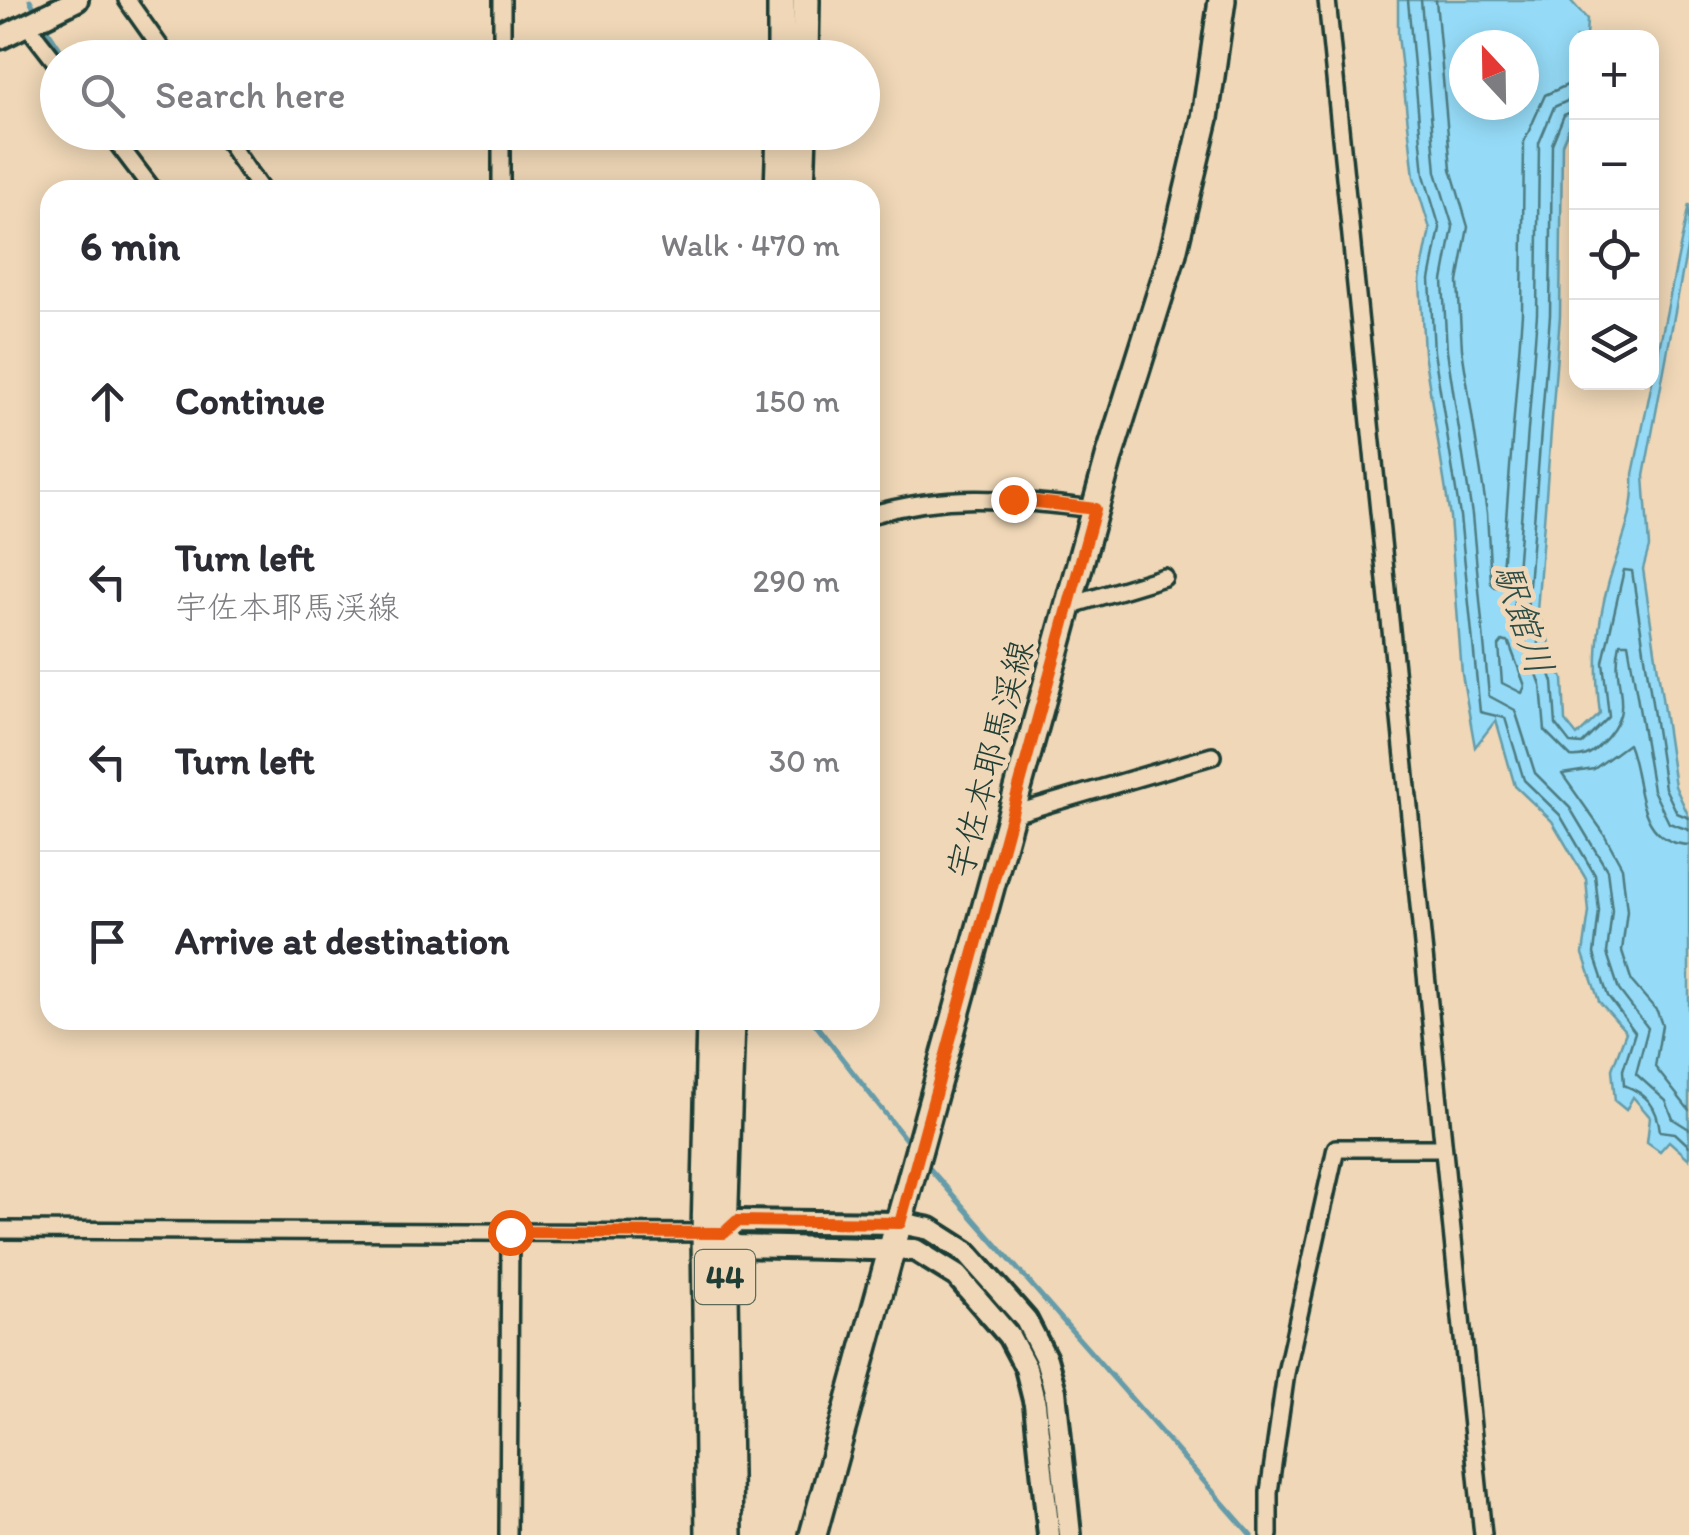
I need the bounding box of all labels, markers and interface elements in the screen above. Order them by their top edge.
north arrow [1449,30,1539,120]
map controls [1569,30,1659,390]
button: + [1569,30,1659,120]
search box [40,40,880,150]
icon: search [75,68,130,123]
text: Search here [155,72,346,118]
button: − [1569,120,1659,210]
button: locate [1569,210,1659,300]
text: 6 min [80,220,180,271]
text: Walk · 470 m [661,226,840,264]
button: layers [1569,300,1659,390]
icon: ahead [80,374,135,429]
text: Continue [175,378,325,424]
text: 150 m [755,382,840,420]
route end [991,477,1037,523]
text: Turn left [175,535,315,581]
icon: left [80,554,135,609]
water label: 駅館川 [1485,558,1563,680]
text: 290 m [753,562,840,600]
text: 宇佐本耶馬渓線 [175,588,399,626]
street label: 宇佐本耶馬渓線 [938,635,1042,883]
icon: left [80,734,135,789]
text: Turn left [175,738,315,784]
text: 30 m [769,742,840,780]
icon: arrive [80,914,135,969]
text: Arrive at destination [175,918,510,964]
route start [488,1210,534,1256]
road number: 44 [695,1250,755,1304]

